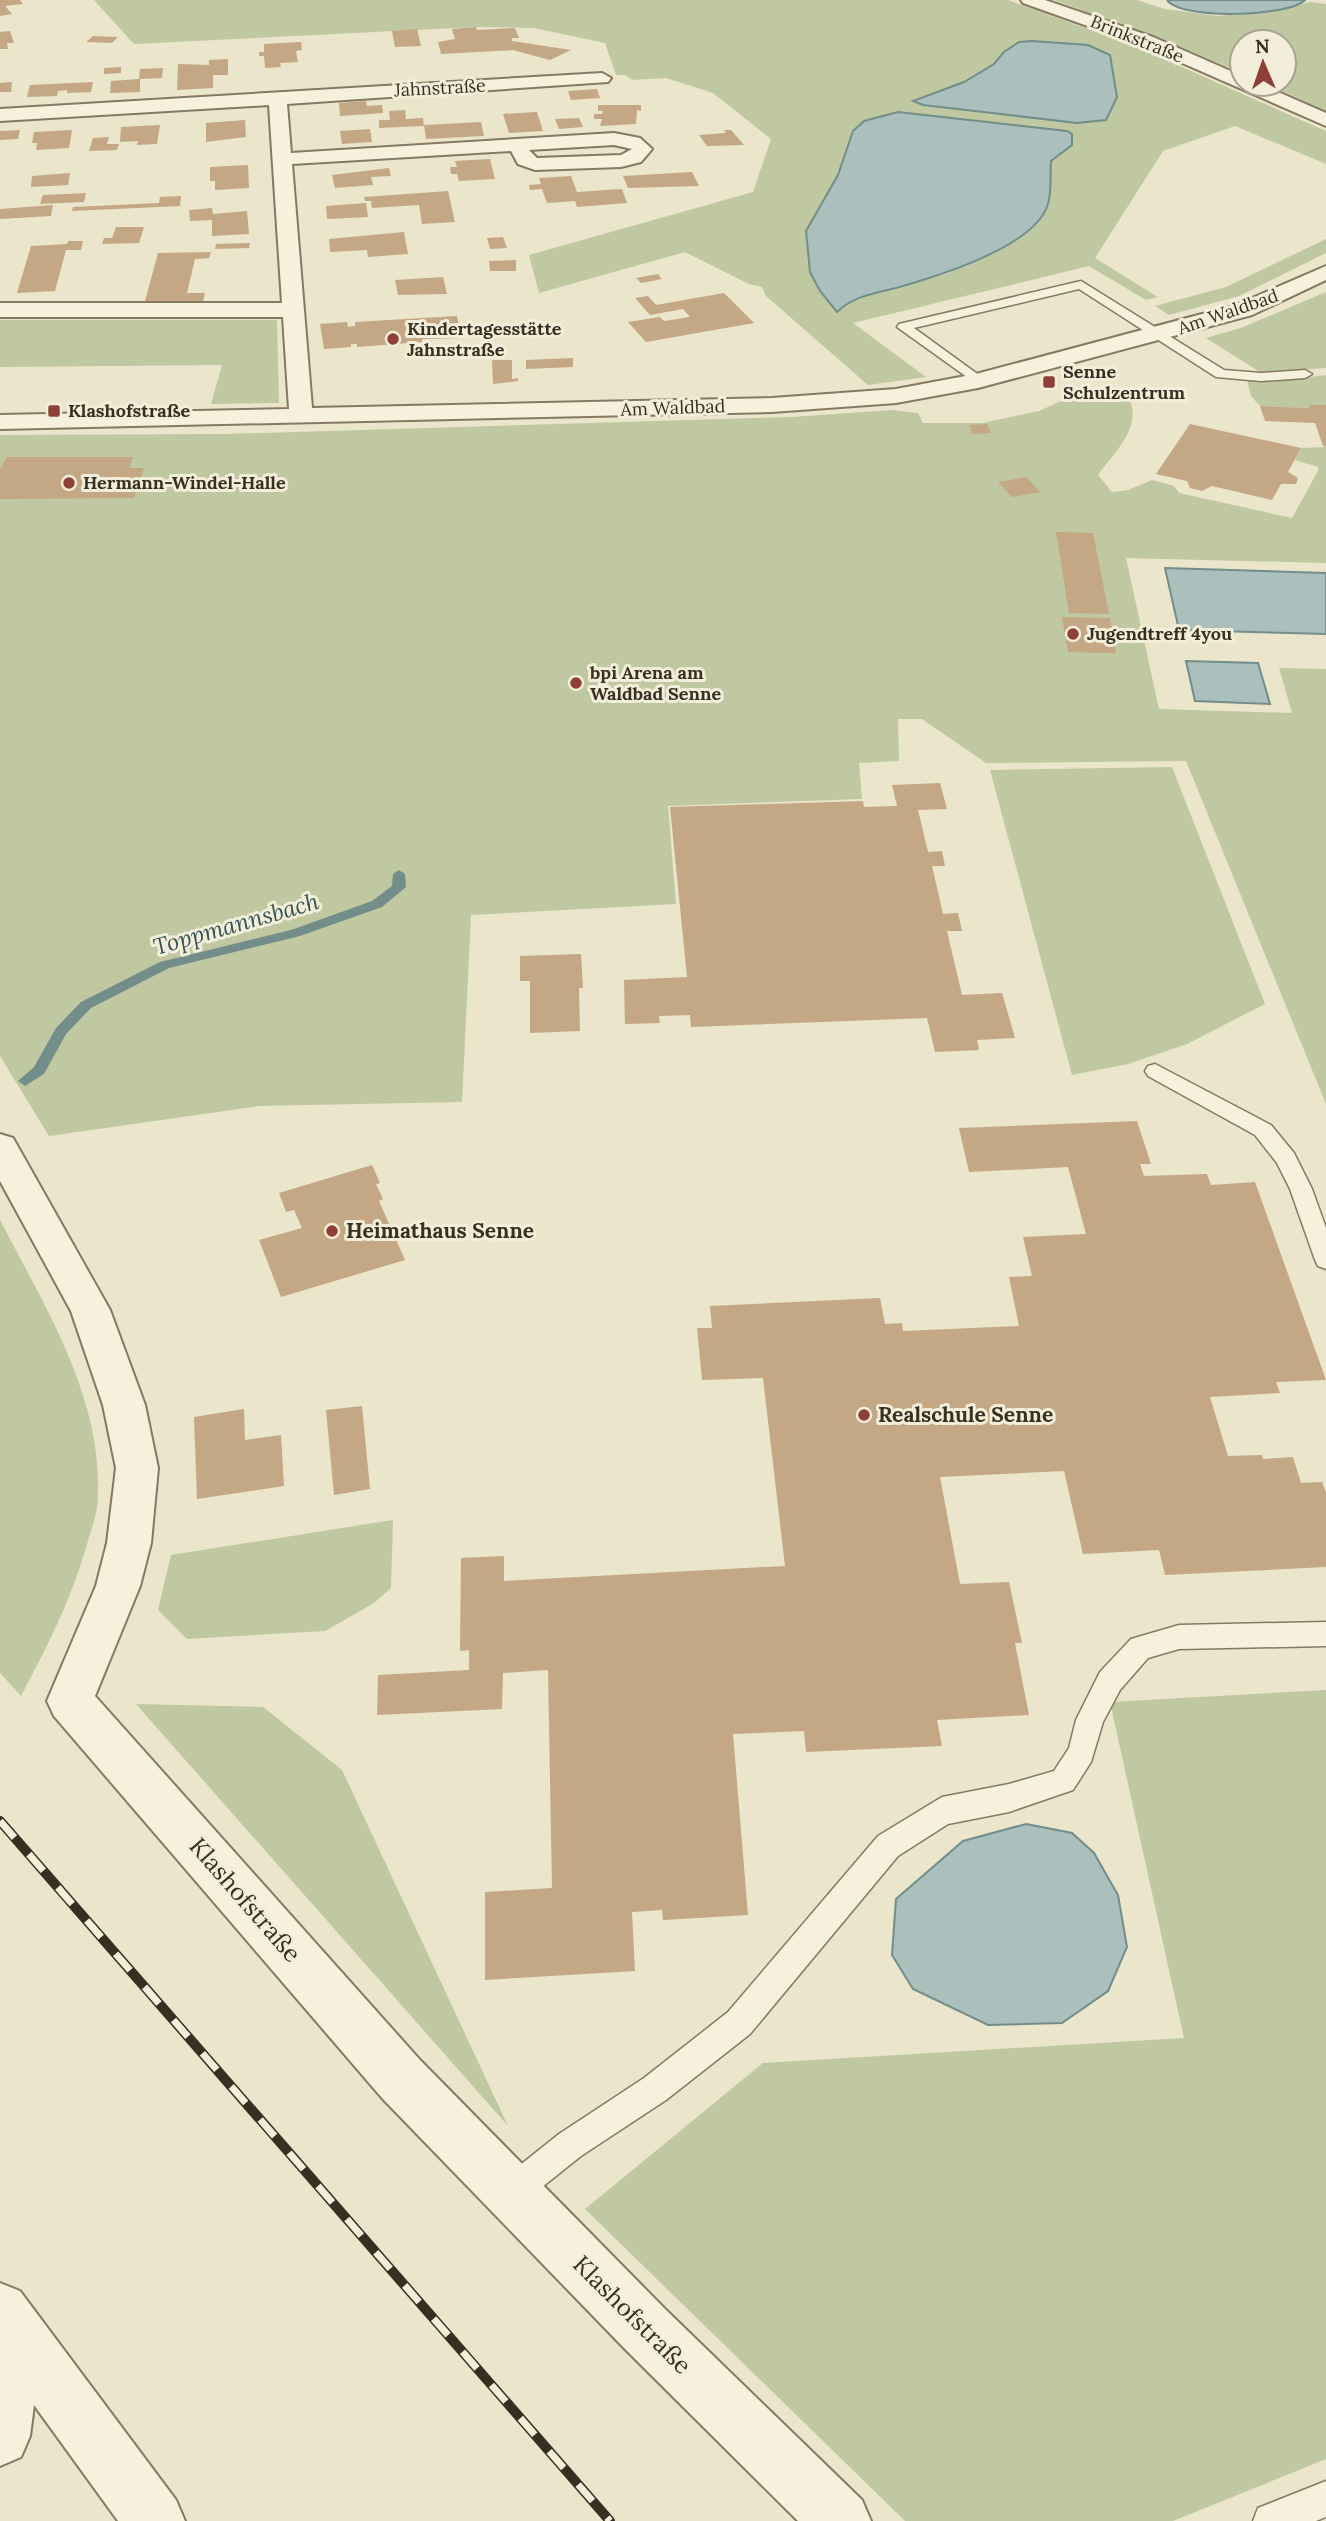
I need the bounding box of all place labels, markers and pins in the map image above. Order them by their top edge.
place label: Kindertagesstätte Jahnstraße [407,317,562,361]
marker: Kindertagesstätte Jahnstraße [385,331,401,347]
place label: Senne Schulzentrum [1063,360,1185,404]
marker: Senne Schulzentrum [1041,374,1057,390]
place label: Klashofstraße [68,399,191,422]
marker: Klashofstraße [46,403,62,419]
place label: Hermann-Windel-Halle [83,471,286,494]
marker: Hermann-Windel-Halle [61,475,77,491]
place label: Jugendtreff 4you [1087,622,1232,645]
marker: Jugendtreff 4you [1065,626,1081,642]
place label: bpi Arena am Waldbad Senne [589,661,721,705]
marker: bpi Arena am Waldbad Senne [568,675,584,691]
place label: Heimathaus Senne [346,1217,534,1244]
marker: Heimathaus Senne [324,1223,340,1239]
place label: Realschule Senne [878,1401,1053,1428]
marker: Realschule Senne [856,1407,872,1423]

